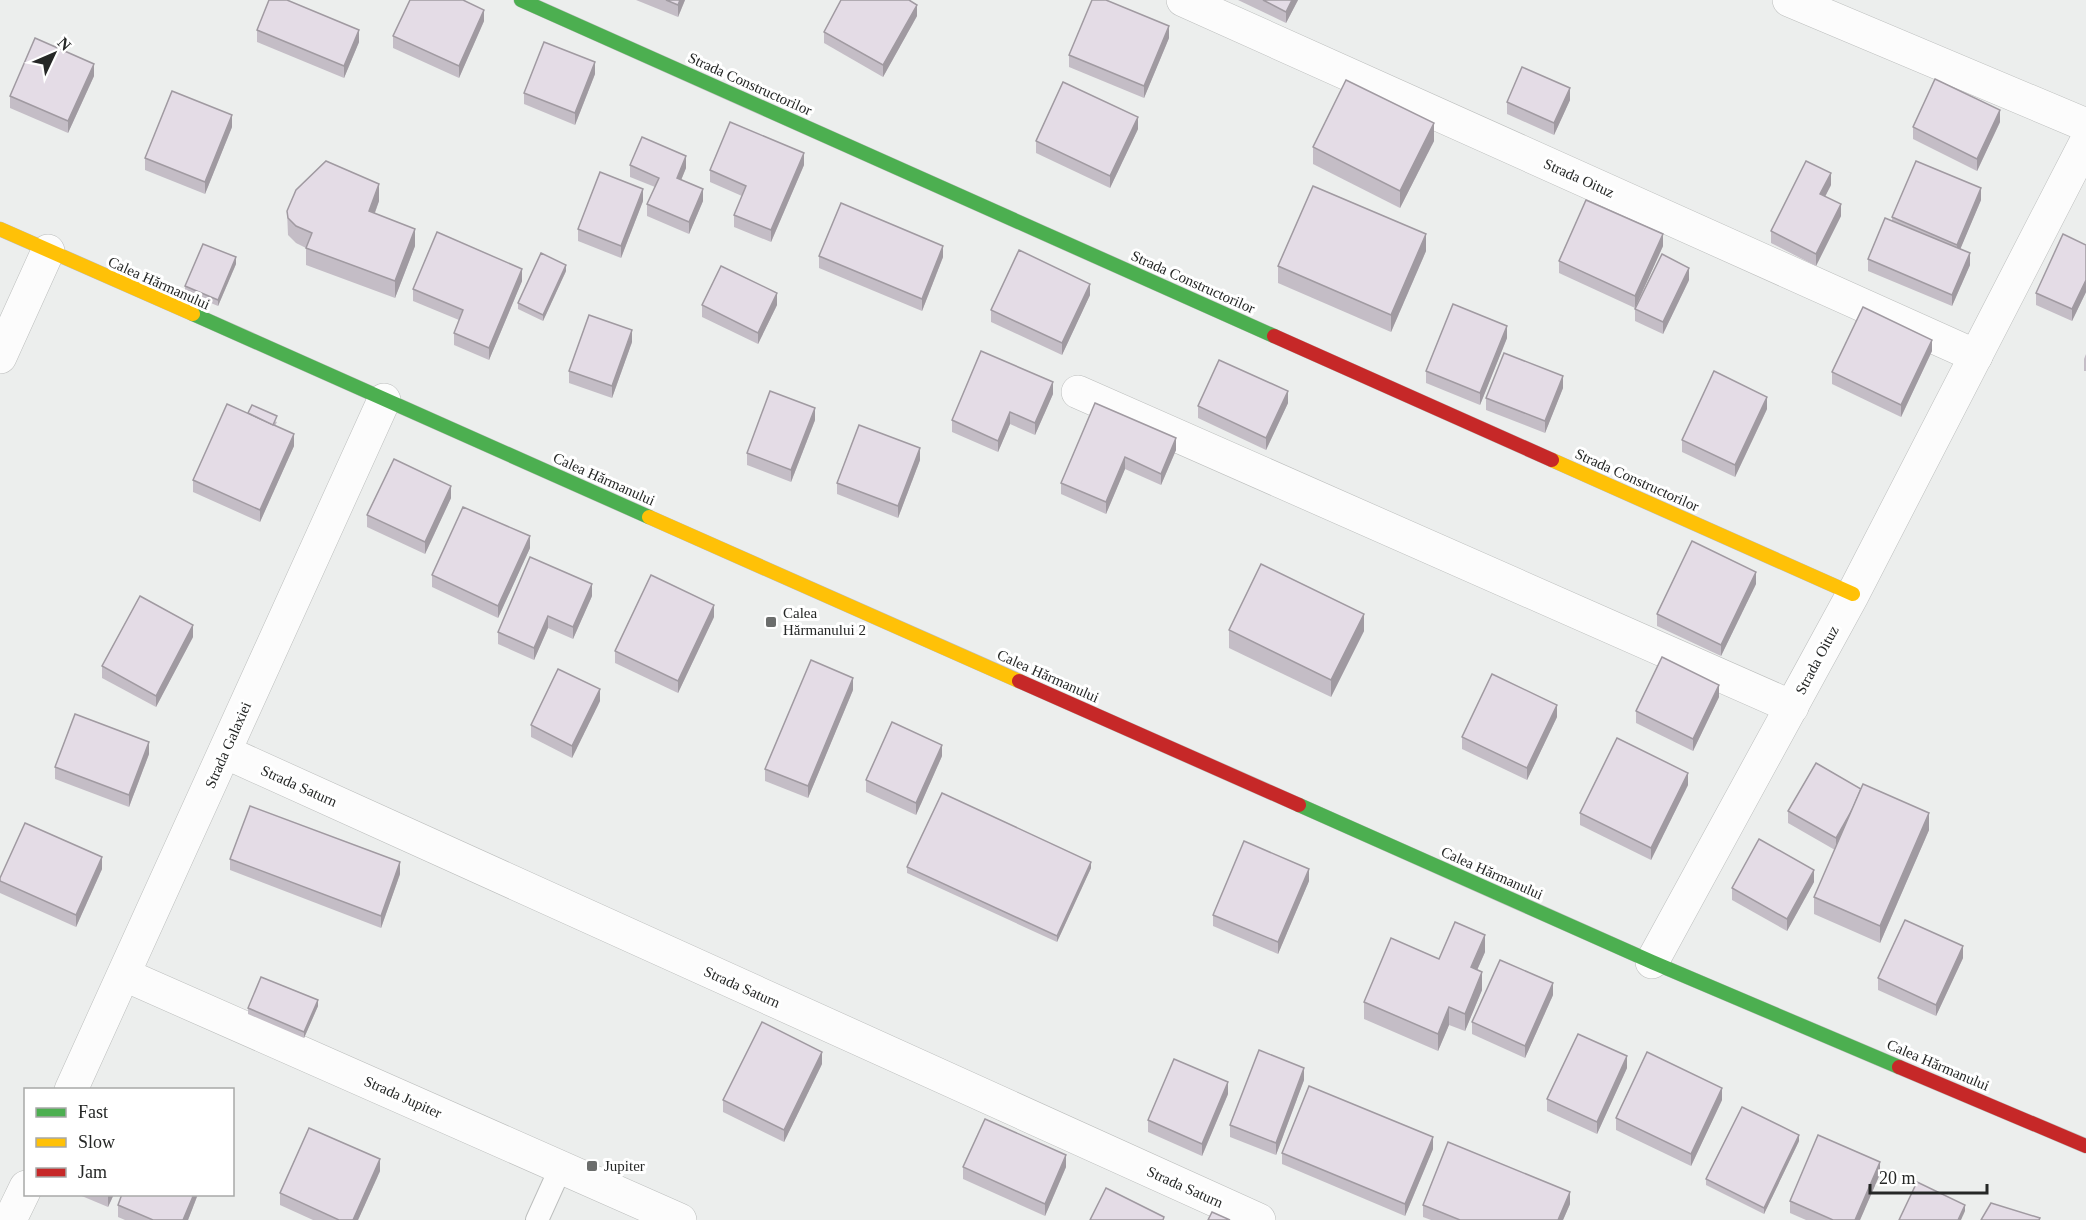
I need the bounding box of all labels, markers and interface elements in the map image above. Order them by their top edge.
north arrow [24,24,84,84]
text: N [54,34,75,54]
street label: Strada Constructorilor [686,49,814,119]
street label: Strada Oituz [1541,155,1617,201]
street label: Strada Constructorilor [1129,247,1257,317]
street label: Calea Hărmanului [106,253,212,313]
street label: Strada Constructorilor [1573,445,1701,515]
street label: Calea Hărmanului [551,449,657,509]
place label: Calea Hărmanului 2 [783,605,866,638]
marker: Calea Hărmanului 2 [764,615,778,629]
street label: Strada Oituz [1792,623,1842,697]
street label: Calea Hărmanului [995,646,1101,706]
street label: Strada Galaxiei [202,699,254,791]
street label: Strada Saturn [259,762,340,810]
street label: Calea Hărmanului [1439,843,1545,903]
street label: Strada Saturn [702,963,783,1011]
street label: Calea Hărmanului [1884,1036,1992,1094]
street label: Strada Jupiter [362,1073,444,1121]
legend [24,1088,234,1196]
text: Fast [78,1102,108,1122]
text: Slow [78,1132,115,1152]
scale bar [1870,1157,1987,1195]
place label: Jupiter [604,1158,645,1174]
marker: Jupiter [585,1159,599,1173]
text: Jam [78,1162,107,1182]
street label: Strada Saturn [1145,1163,1226,1211]
text: 20 m [1879,1168,1916,1188]

